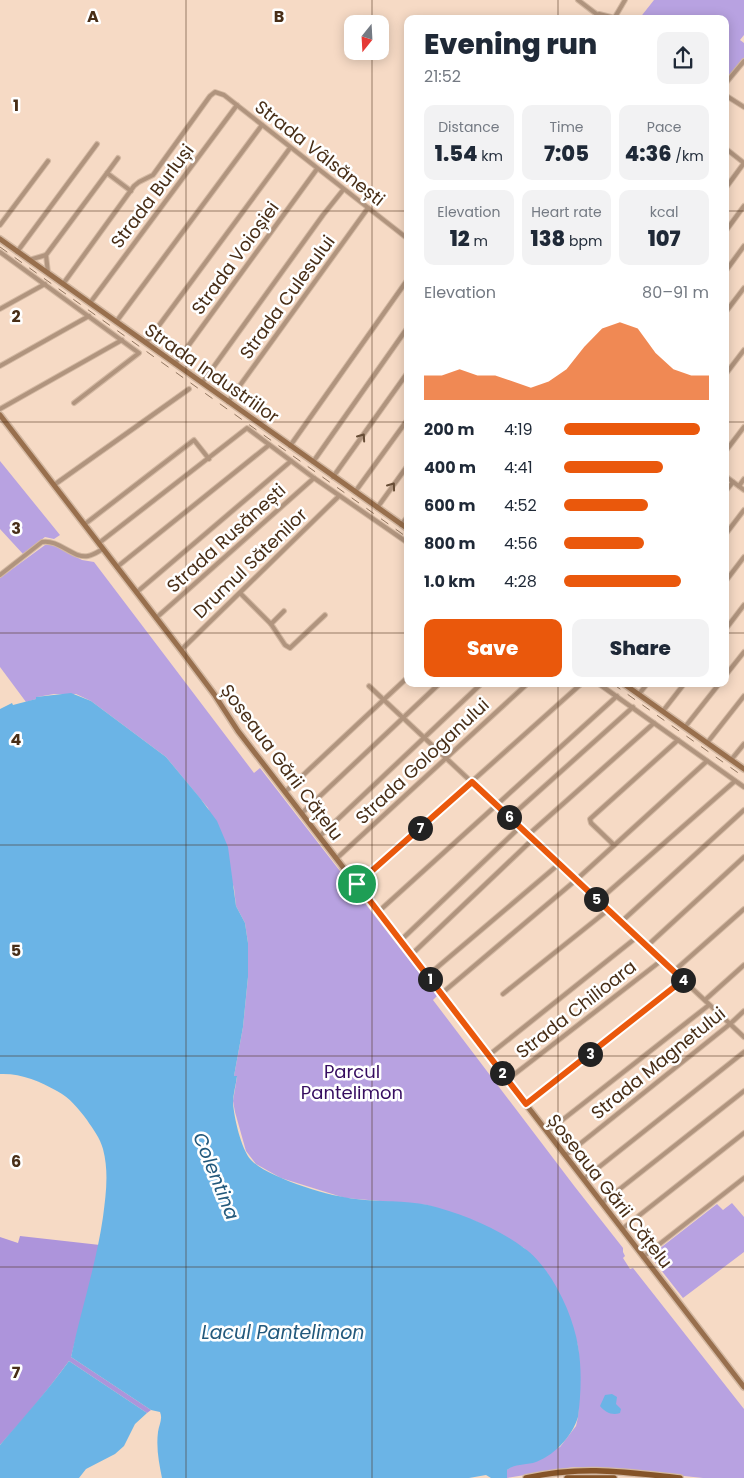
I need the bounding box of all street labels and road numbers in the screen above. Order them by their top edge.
street label: Strada Vâlsănești [250,94,390,212]
street label: Strada Burluși [105,139,199,253]
street label: Strada Voioșiei [185,196,285,320]
street label: Strada Culesului [234,230,340,364]
street label: Strada Industriilor [140,317,285,429]
street label: Strada Rusănești [161,478,291,598]
street label: Drumul Sătenilor [188,502,313,624]
street label: Șoseaua Gării Cățelu [215,679,349,845]
street label: Strada Gologanului [350,692,494,830]
street label: Strada Chilioara [511,954,641,1064]
street label: Strada Magnetului [586,1001,730,1125]
street label: Șoseaua Gării Cățelu [542,1109,678,1273]

